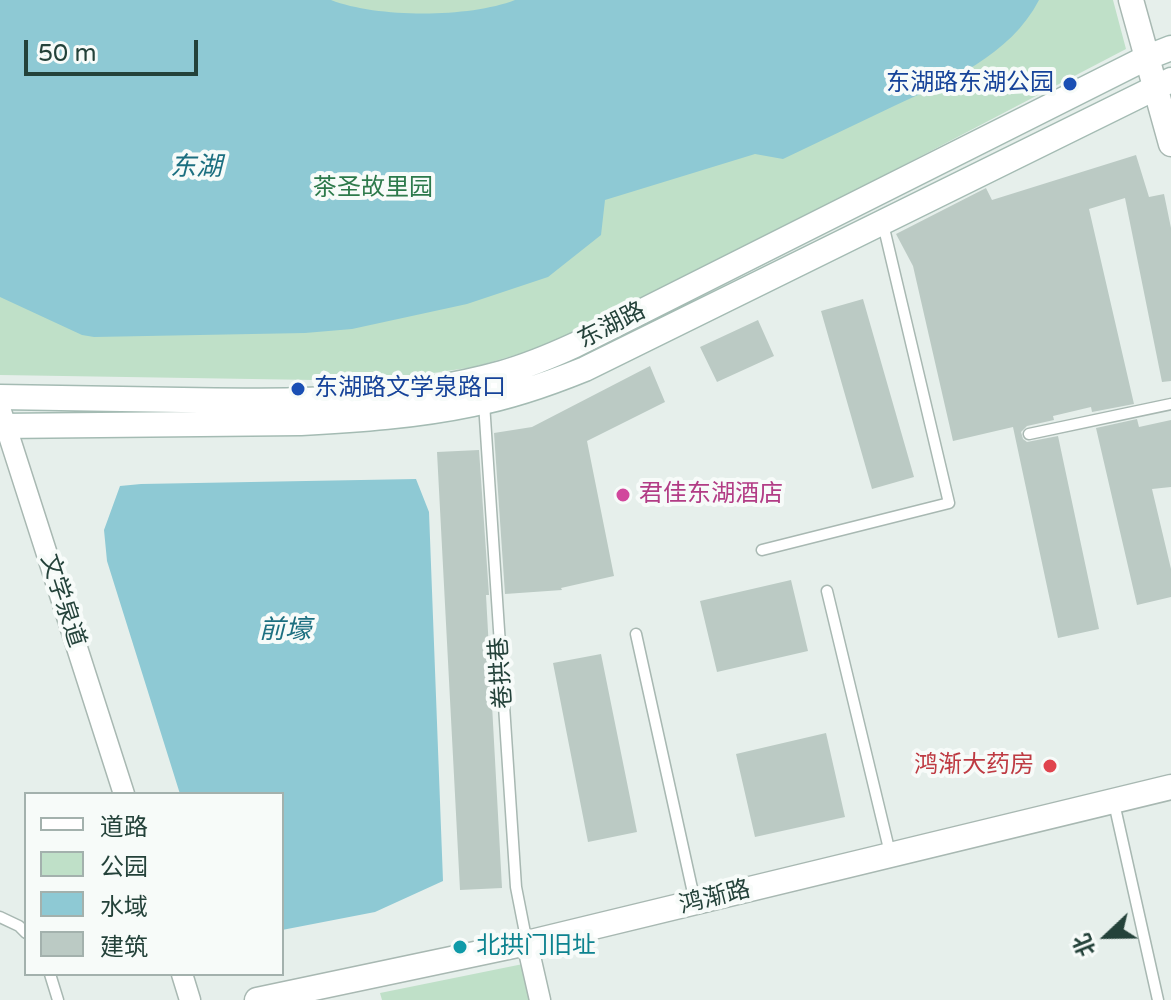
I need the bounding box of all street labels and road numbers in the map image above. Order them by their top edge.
street label: 东湖路 [573,297,651,355]
street label: 文学泉道 [33,551,91,651]
street label: 卷拱巷 [485,636,519,710]
street label: 鸿渐路 [677,875,753,921]

